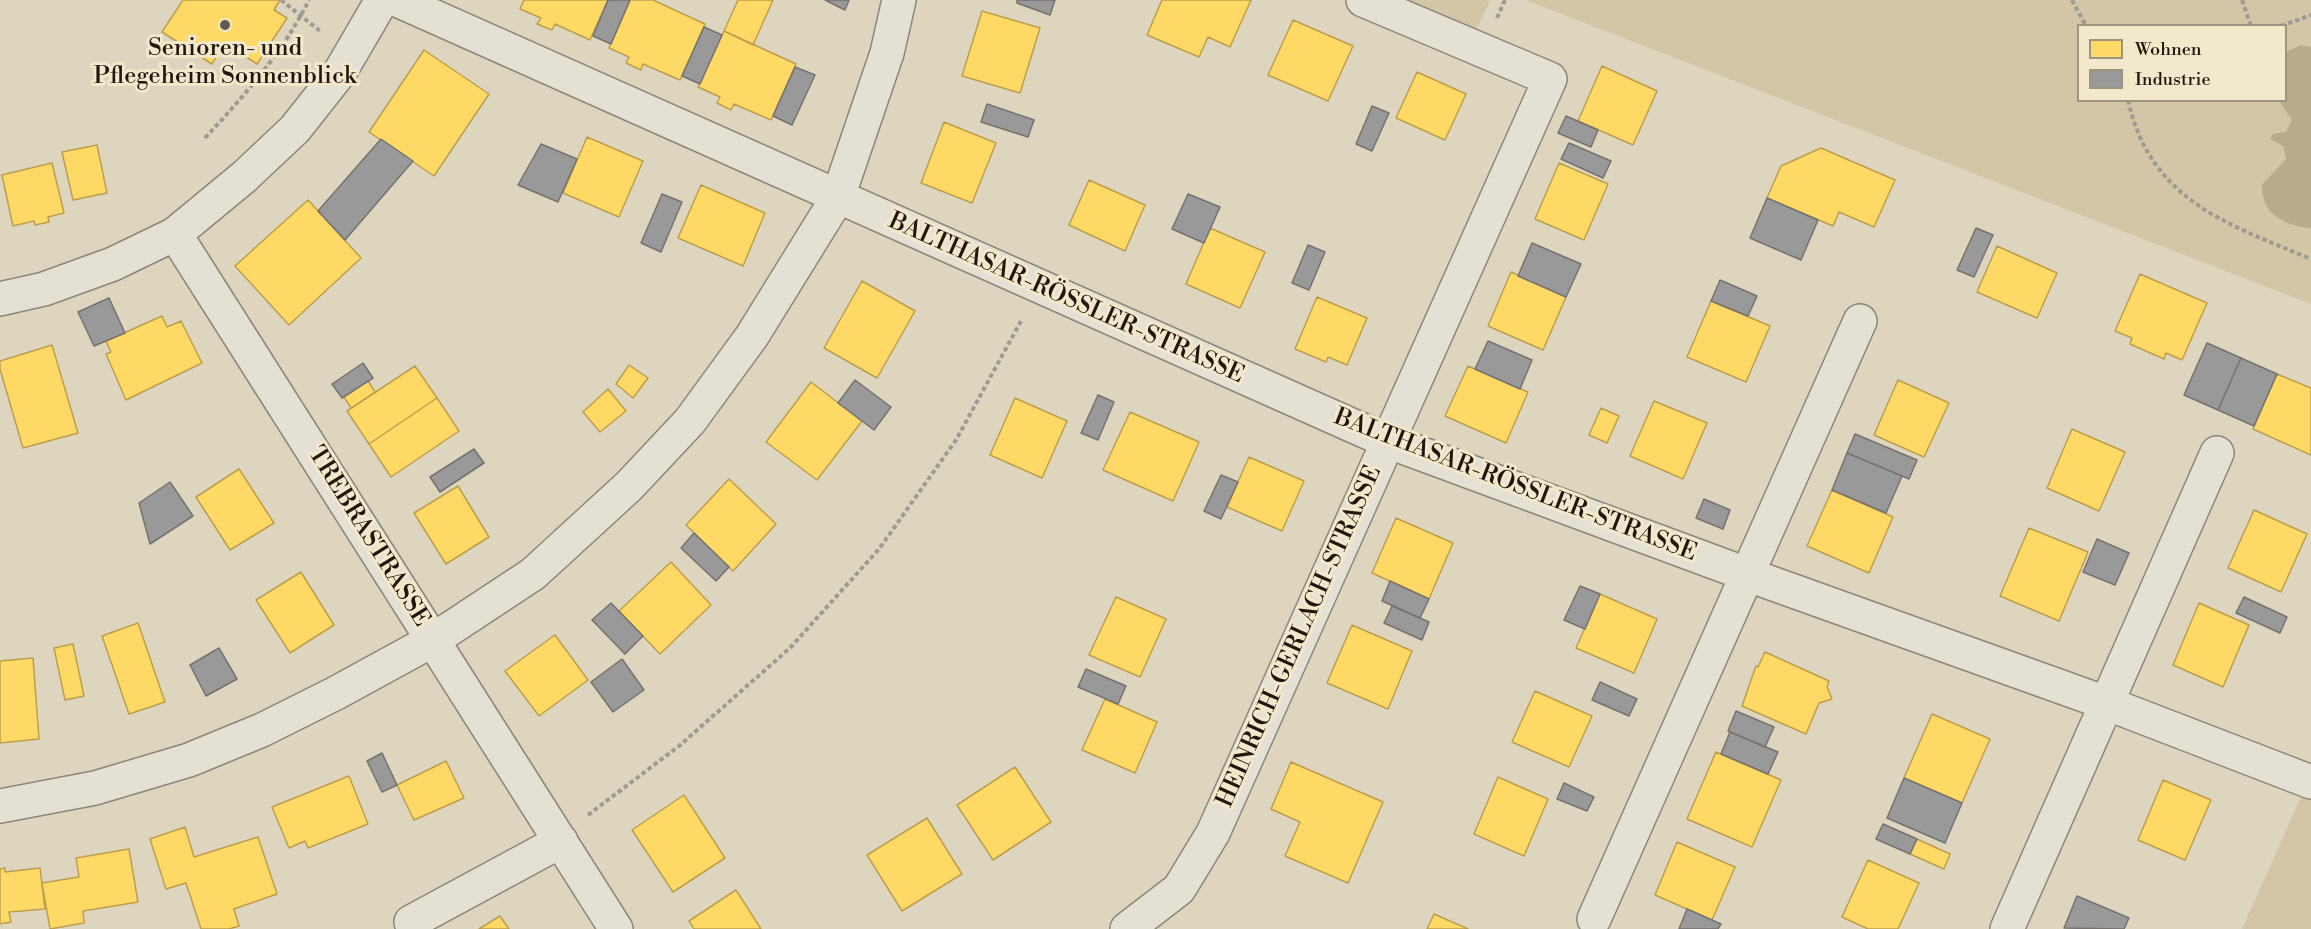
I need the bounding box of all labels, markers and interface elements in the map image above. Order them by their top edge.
marker: Senioren- und Pflegeheim Sonnenblick [218,18,232,32]
legend [2077,24,2287,102]
place label: Senioren- und Pflegeheim Sonnenblick [93,35,357,91]
text: Wohnen [2135,38,2202,61]
text: Industrie [2135,68,2211,91]
street label: BALTHASAR-RÖSSLER-STRASSE [884,207,1248,391]
street label: BALTHASAR-RÖSSLER-STRASSE [1330,403,1700,569]
street label: TREBRASTRASSE [301,442,435,632]
street label: HEINRICH-GERLACH-STRASSE [1211,462,1389,812]

